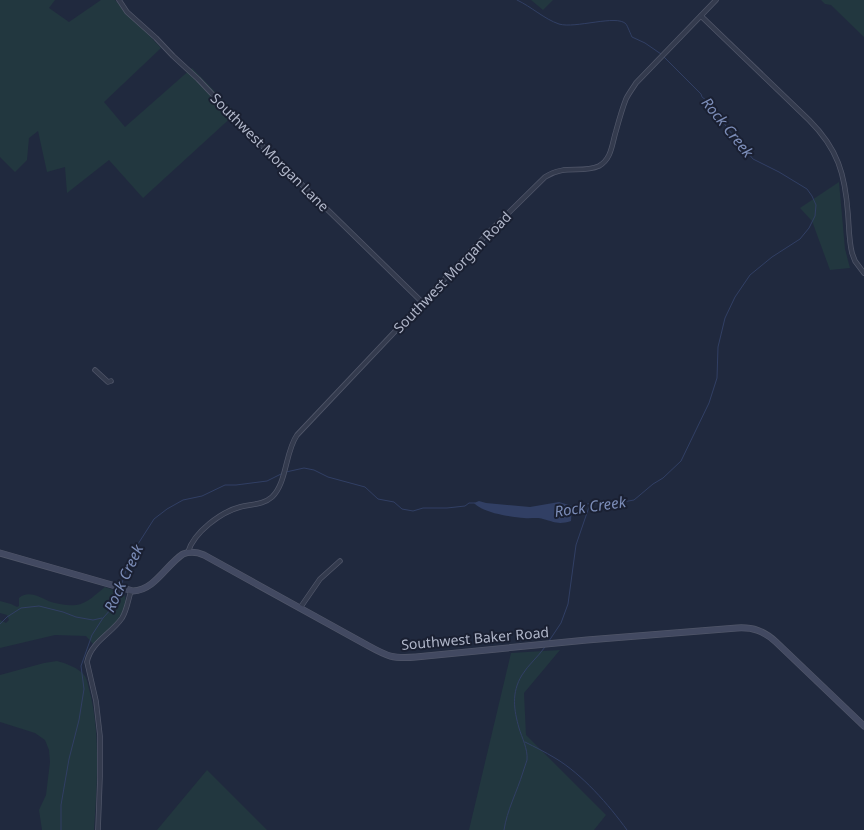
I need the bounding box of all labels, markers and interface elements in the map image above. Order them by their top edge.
street label: Southwest Morgan Lane [207,89,333,215]
water label: Rock Creek [698,93,759,162]
street label: Southwest Morgan Road [389,207,515,337]
water label: Rock Creek [553,491,628,521]
water label: Rock Creek [99,541,148,615]
street label: Southwest Baker Road [400,622,550,654]

